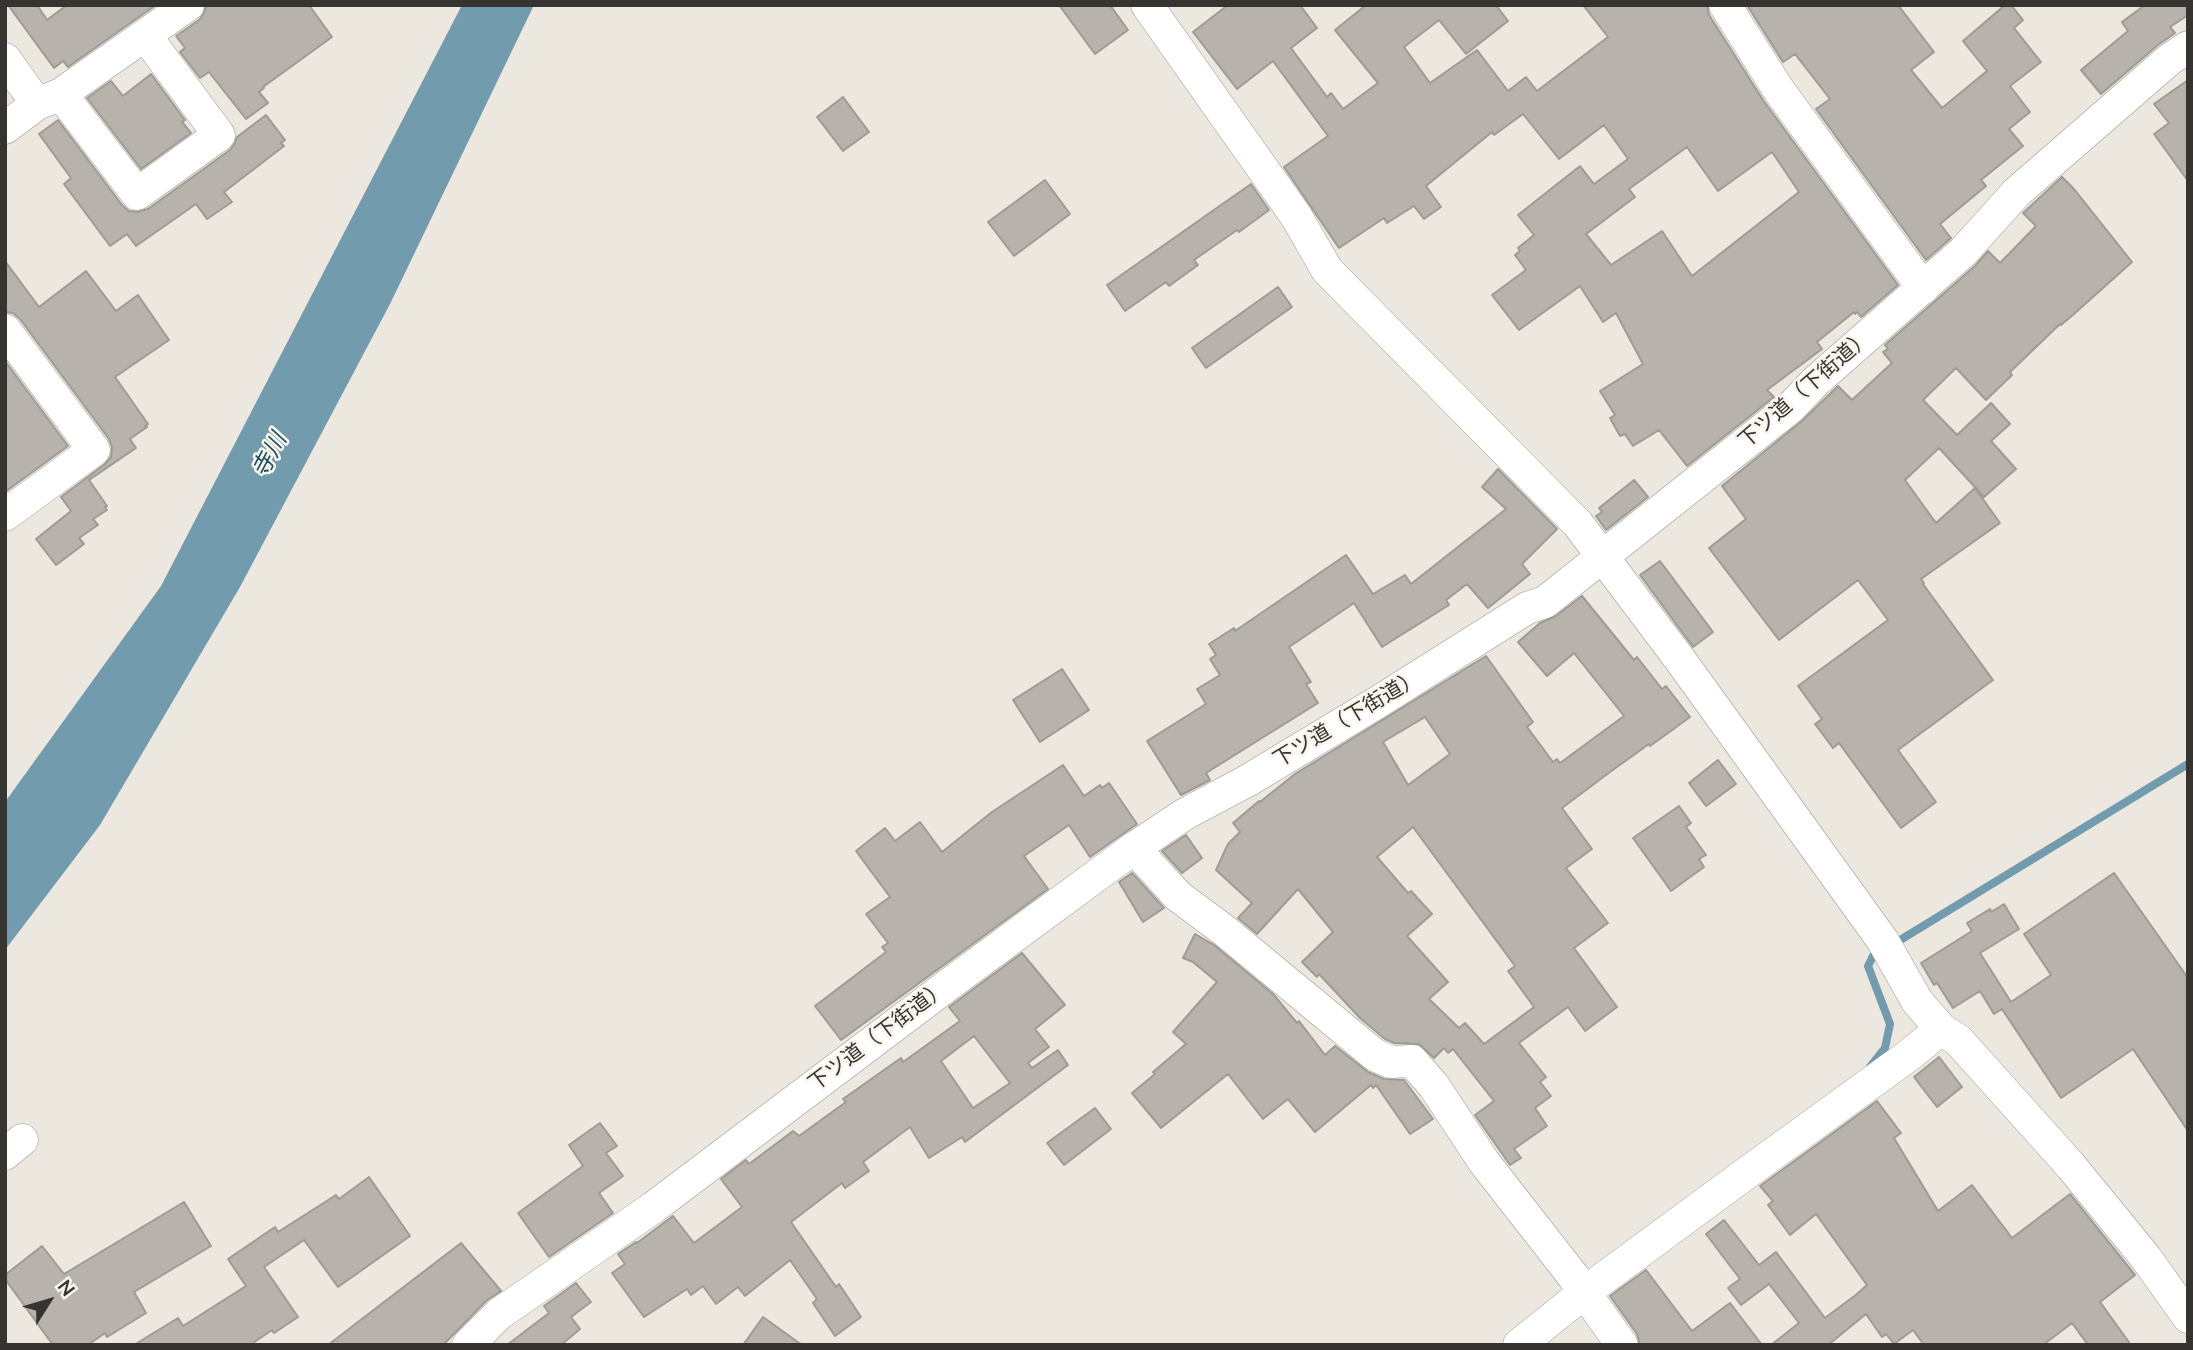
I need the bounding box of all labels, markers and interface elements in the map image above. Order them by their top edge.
street label: 下ツ道（下街道） [1734,325,1878,455]
water label: 寺川 [248,429,294,483]
street label: 下ツ道（下街道） [1270,666,1426,774]
street label: 下ツ道（下街道） [804,976,954,1098]
north arrow [14,1266,84,1336]
text: N [51,1275,80,1302]

